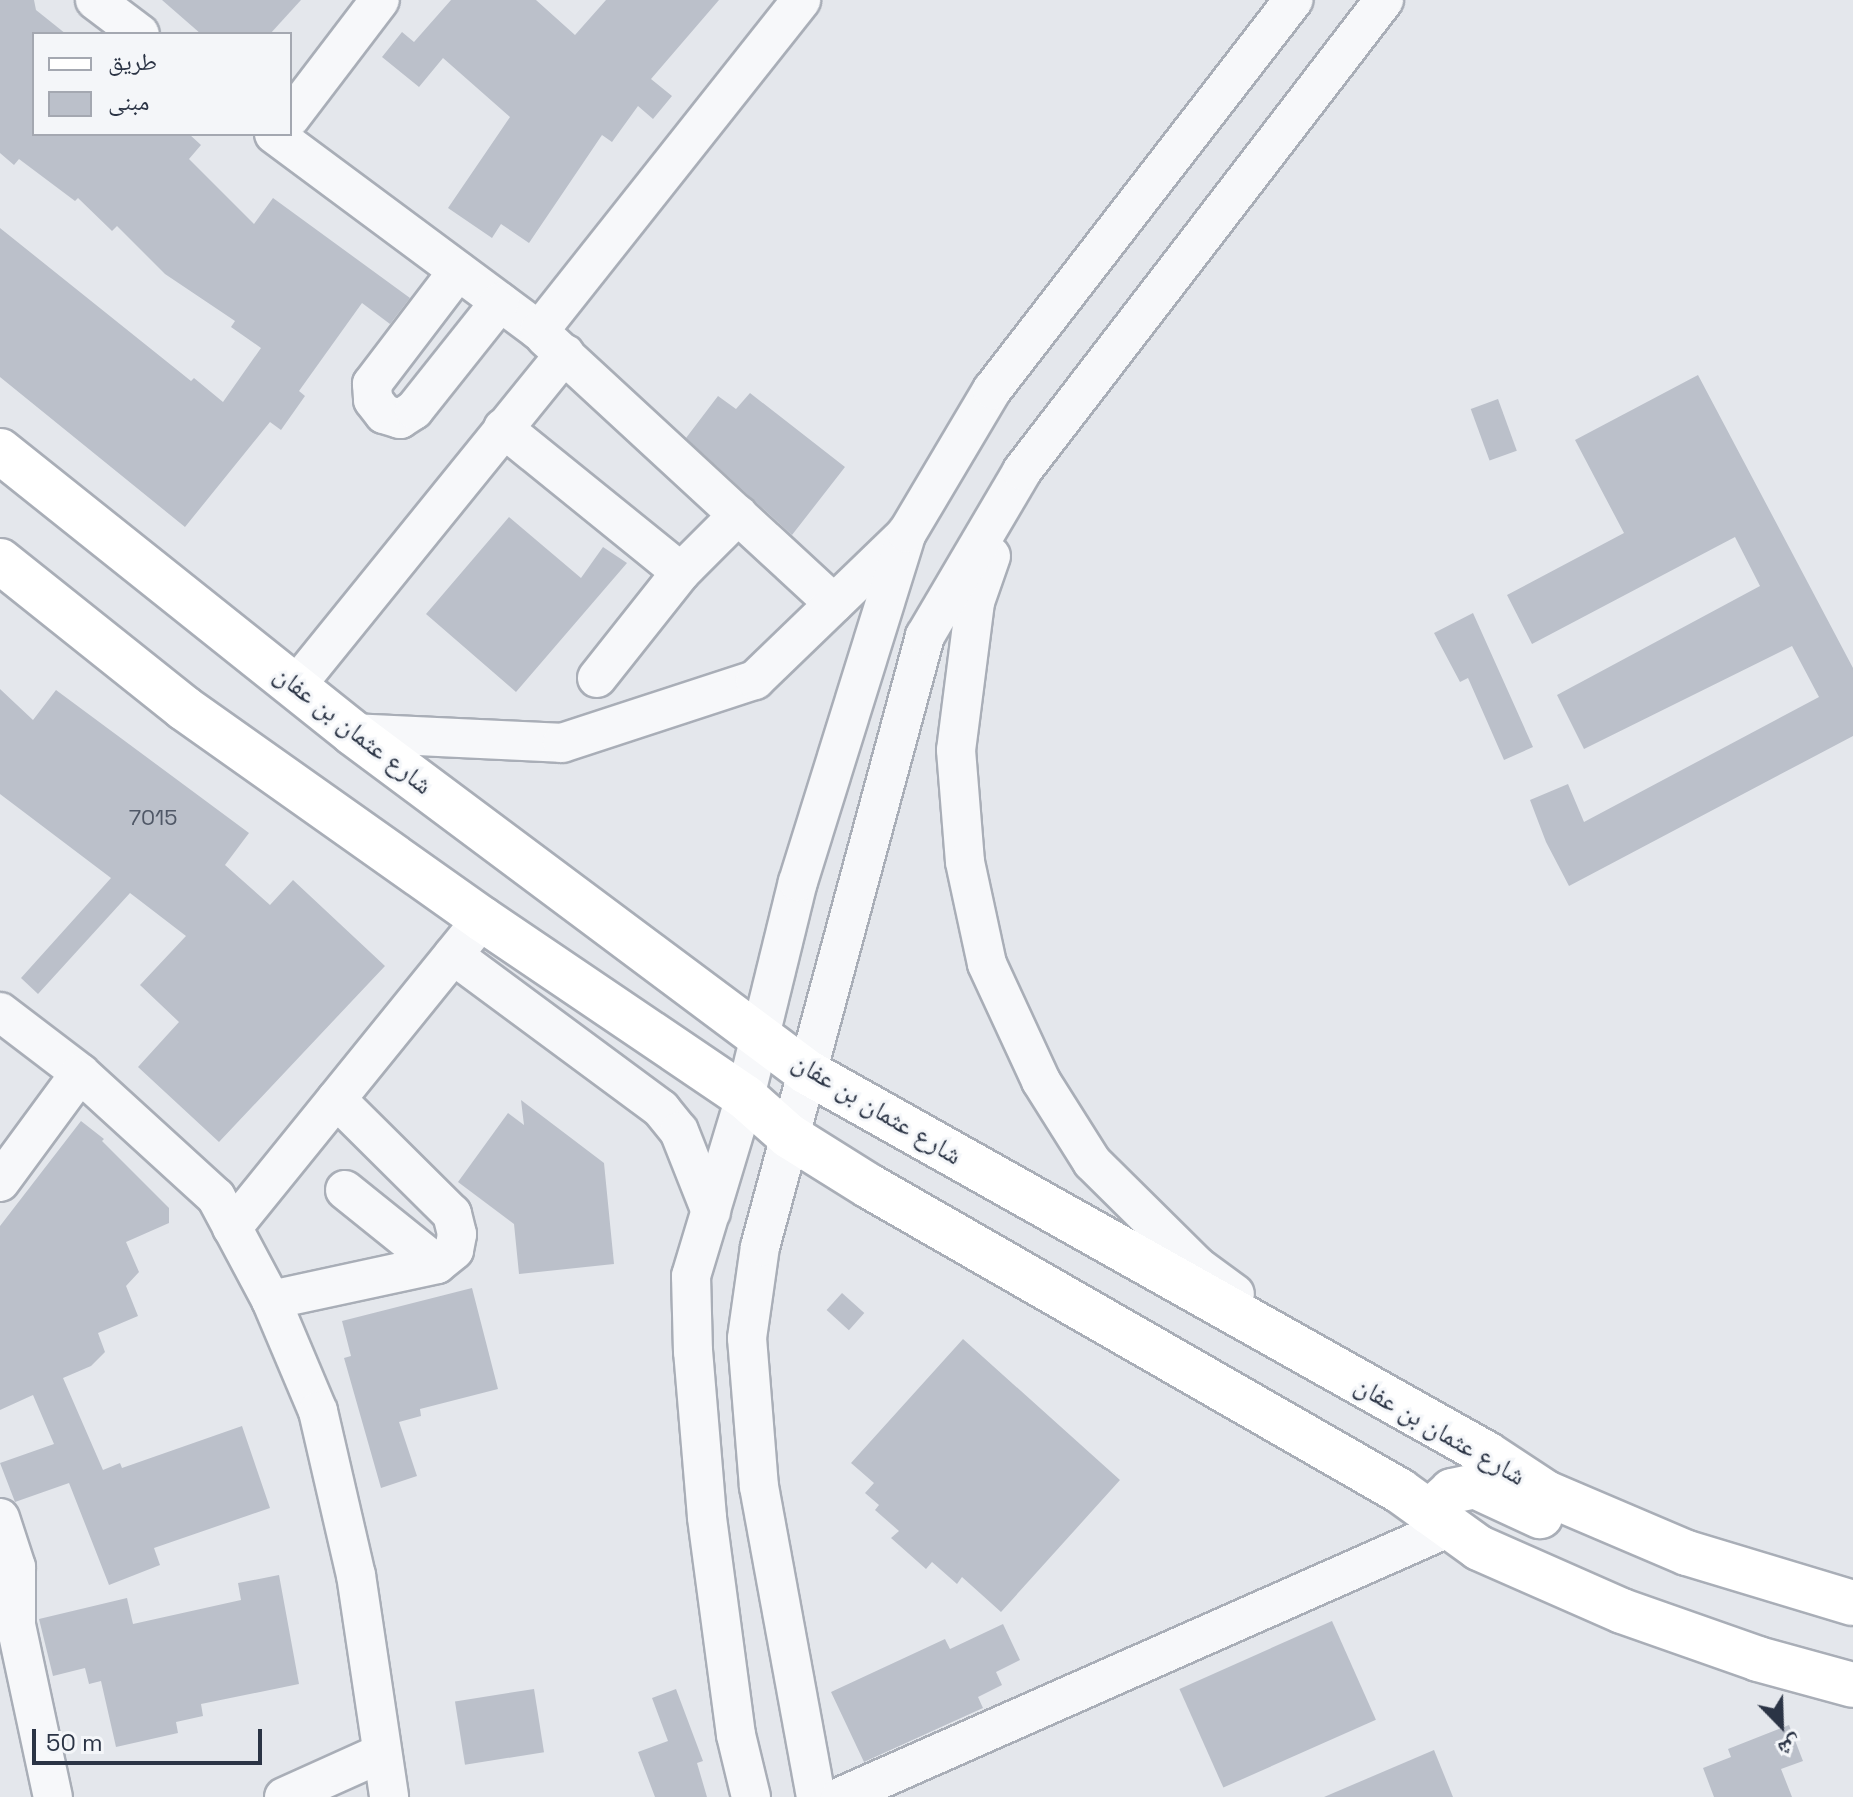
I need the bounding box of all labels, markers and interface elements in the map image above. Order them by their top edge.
legend [32,32,292,136]
text: طريق [108,46,157,77]
text: مبنى [108,86,149,117]
street label: شارع عثمان بن عفان [268,659,438,801]
house number: 7015 [129,805,177,831]
street label: شارع عثمان بن عفان [787,1046,967,1172]
street label: شارع عثمان بن عفان [1349,1370,1531,1492]
north arrow [1741,1685,1821,1765]
scale bar [36,1713,266,1763]
text: 50 m [46,1727,103,1758]
text: ش [1774,1730,1807,1765]

